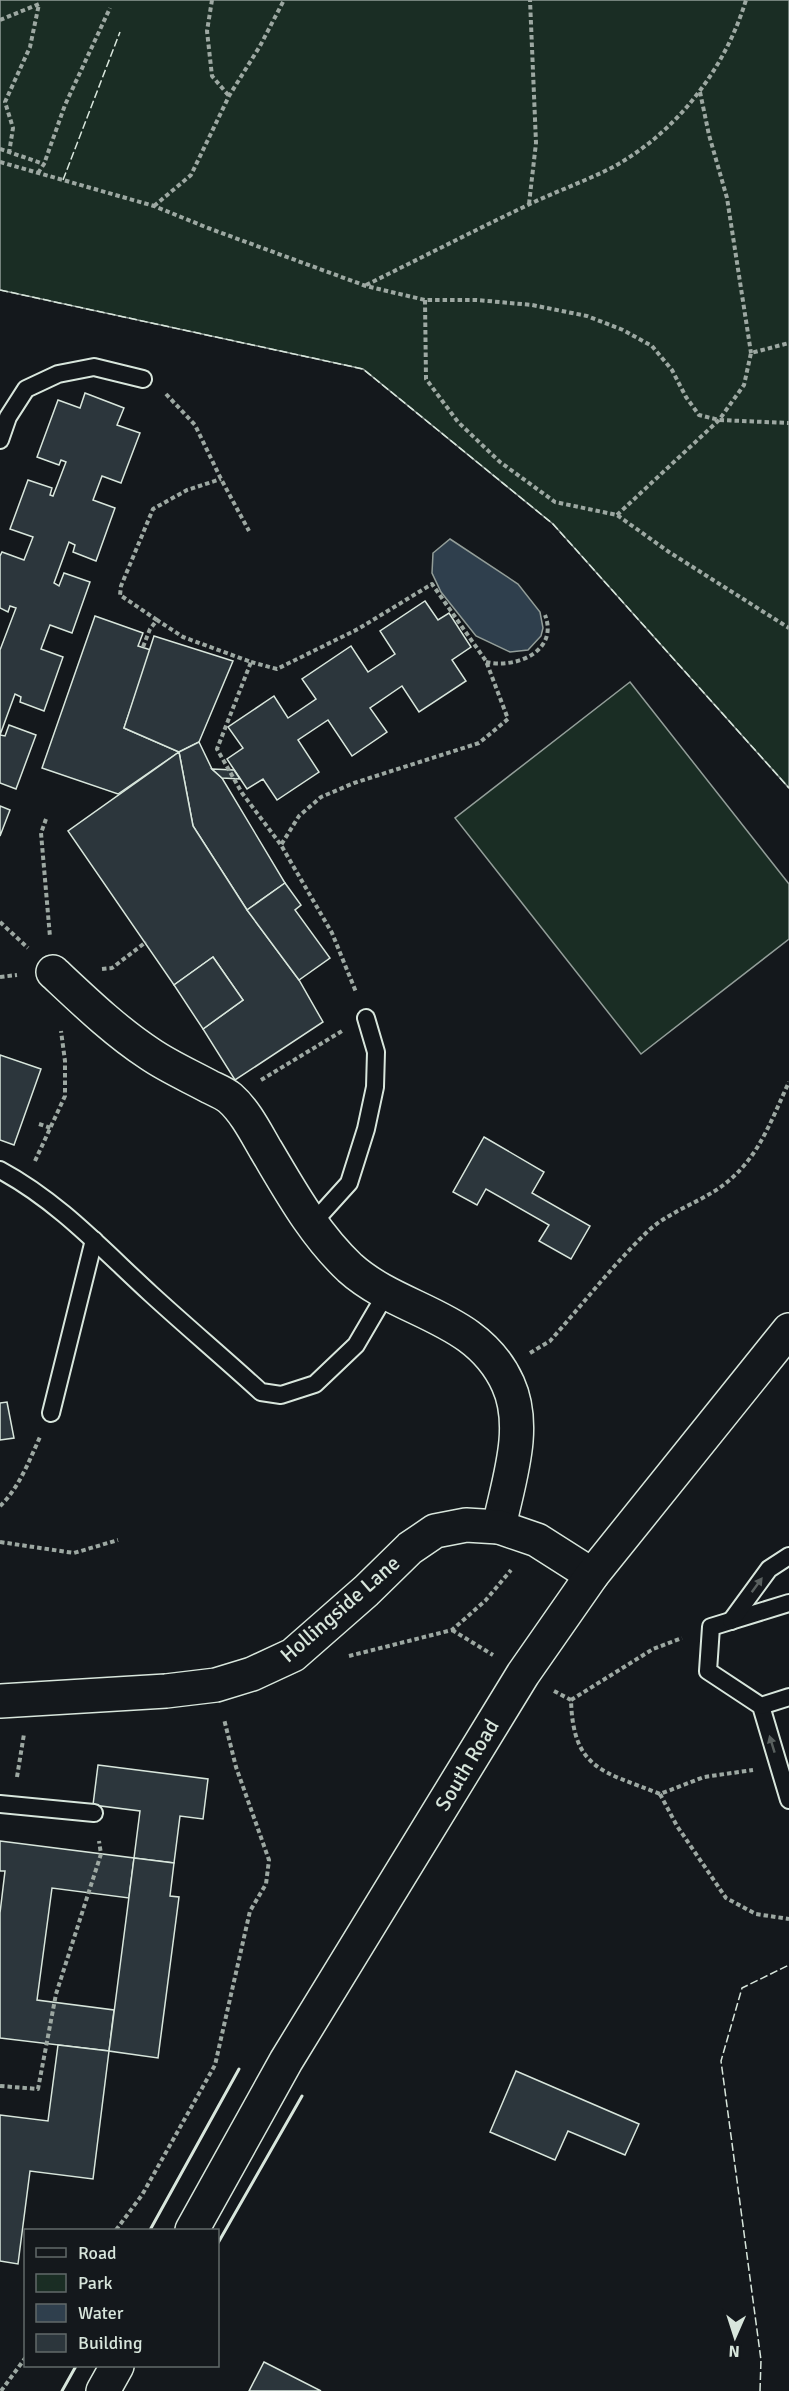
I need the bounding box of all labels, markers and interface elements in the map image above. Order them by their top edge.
street label: Hollingside Lane [275,1550,405,1668]
one-way arrow [751,1578,763,1594]
street label: South Road [429,1714,505,1816]
one-way arrow [767,1735,776,1753]
legend [24,2229,219,2367]
text: Road [78,2242,117,2264]
text: Park [78,2272,113,2294]
text: Water [78,2302,124,2324]
north arrow [705,2307,765,2367]
text: Building [78,2332,142,2354]
text: N [728,2341,740,2361]

